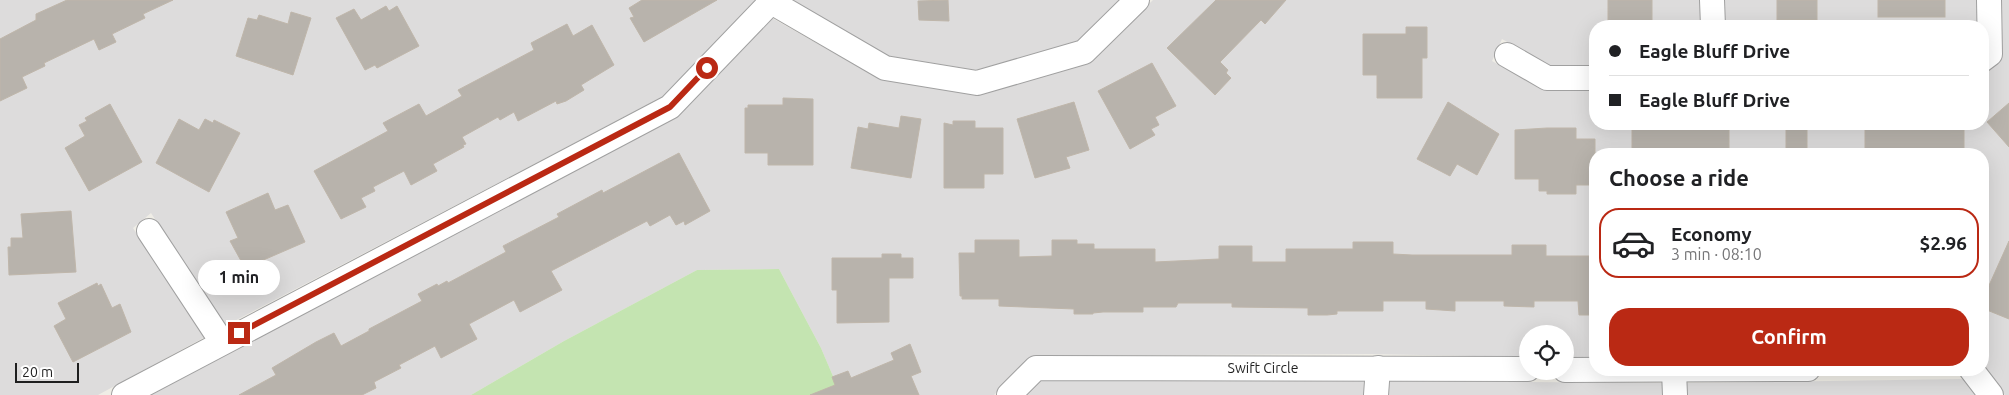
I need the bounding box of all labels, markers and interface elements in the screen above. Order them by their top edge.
text: Eagle Bluff Drive [1639,40,1790,62]
route start [696,57,718,79]
text: Eagle Bluff Drive [1639,89,1790,111]
text: Choose a ride [1609,165,1749,190]
icon: car [1611,221,1656,266]
text: Economy [1671,223,1752,245]
text: $2.96 [1919,232,1967,254]
text: 3 min · 08:10 [1671,245,1762,263]
callout: 1 min [198,260,280,296]
text: 1 min [219,268,259,286]
button: Confirm [1609,308,1969,366]
route end [228,322,250,344]
map controls [1519,325,1574,380]
button: locate [1519,325,1574,380]
scale bar [15,360,79,383]
street label: Swift Circle [1228,360,1298,376]
text: 20 m [22,364,53,380]

